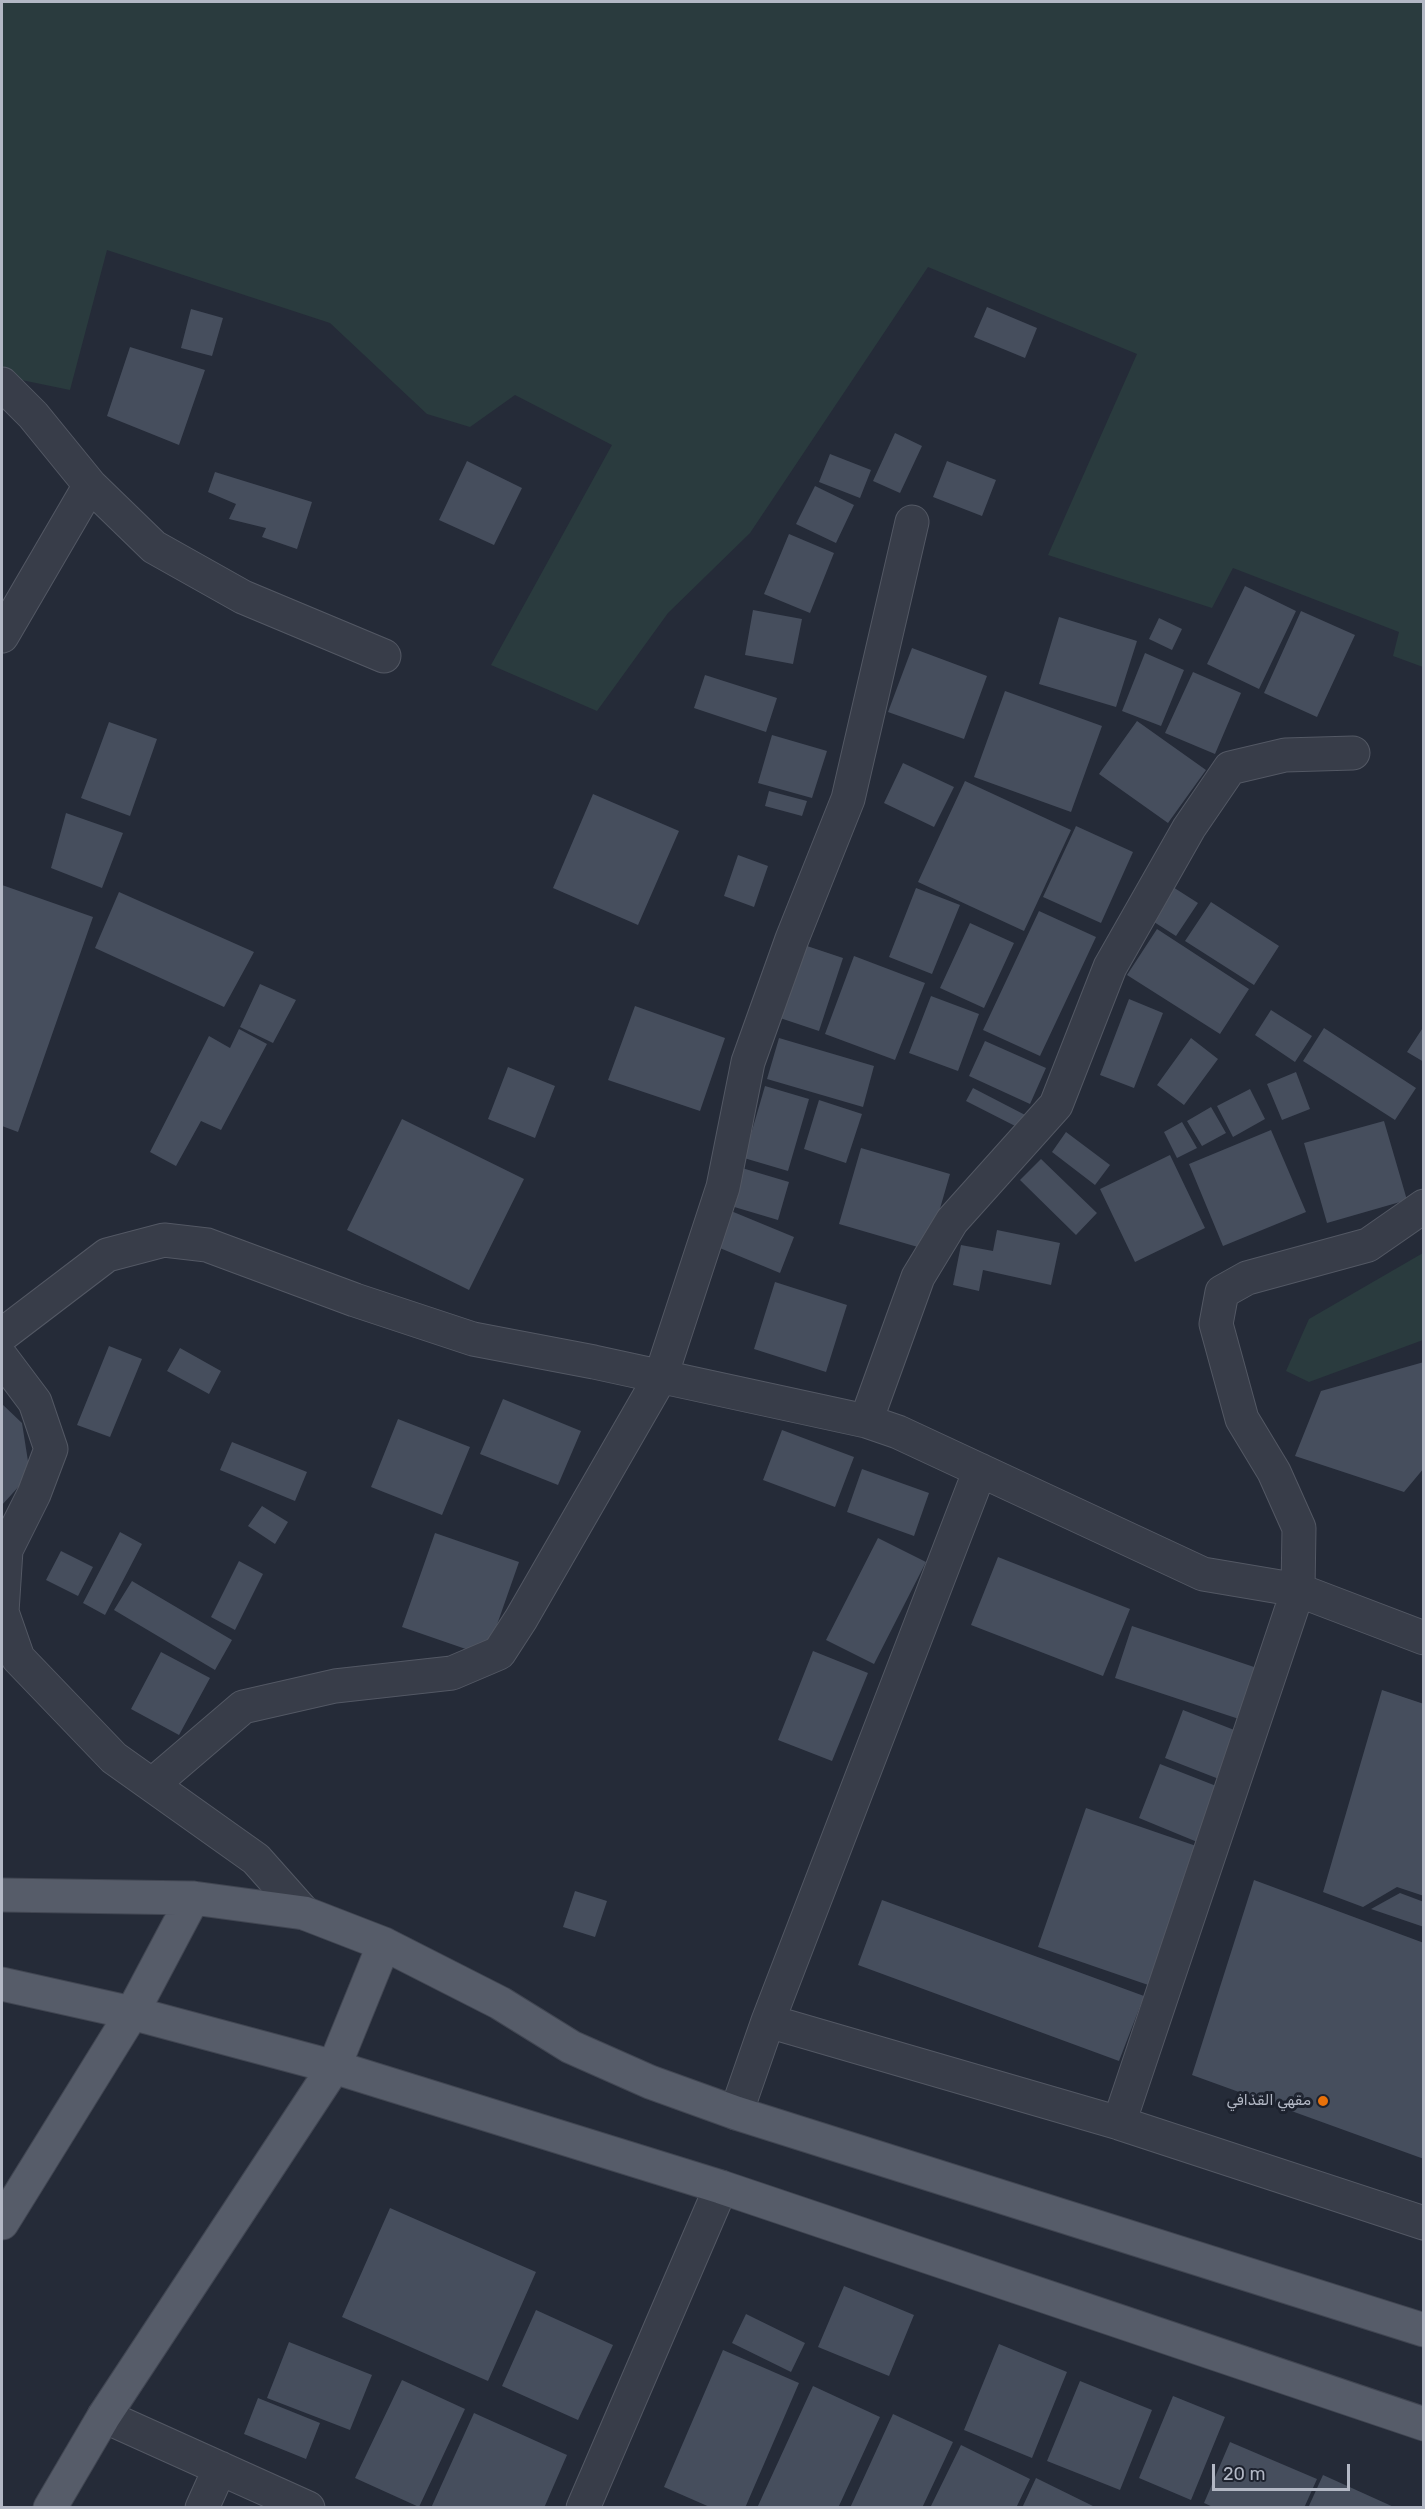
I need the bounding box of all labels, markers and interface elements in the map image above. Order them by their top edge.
place label: مقهي القذافي [1226,2092,1311,2110]
marker: مقهي القذافي [1316,2094,1330,2108]
scale bar [1215,2452,1353,2490]
text: 20 m [1223,2463,1265,2485]

